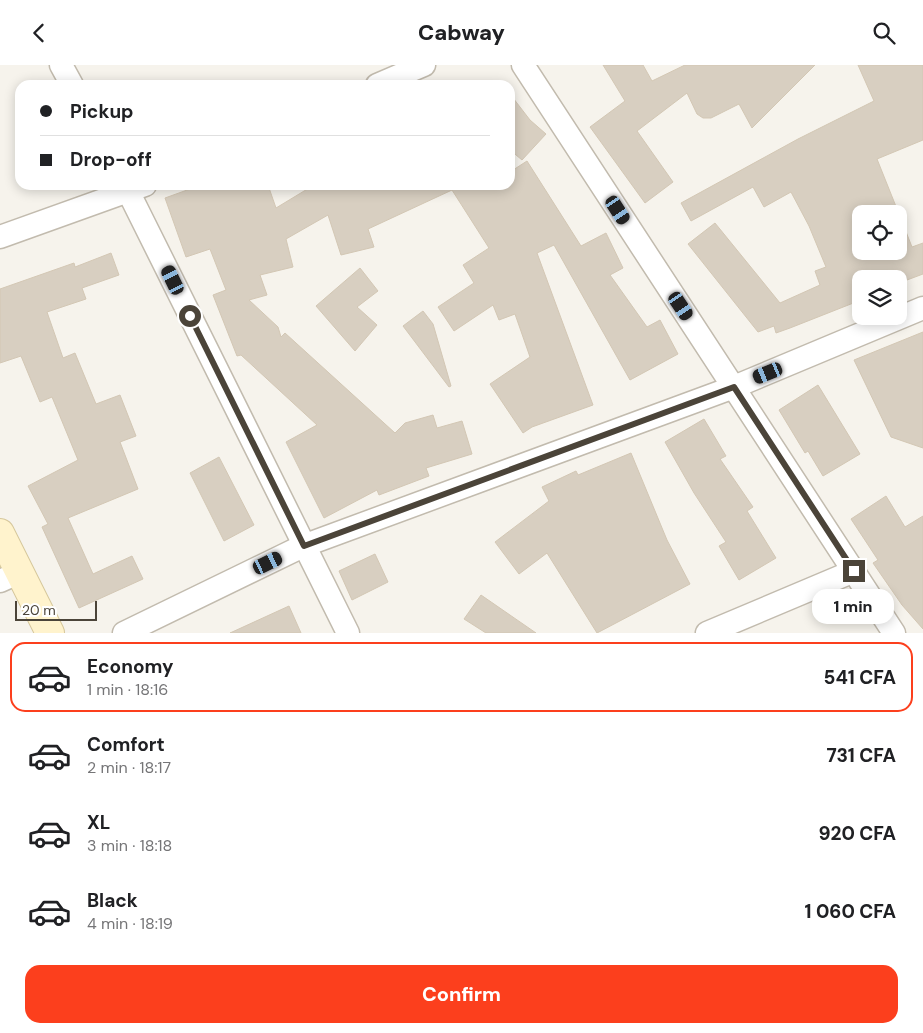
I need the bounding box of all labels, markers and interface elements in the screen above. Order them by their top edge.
text: Cabway [418,18,505,47]
icon: back [25,19,53,47]
icon: search [870,19,898,47]
text: Pickup [70,99,134,124]
text: Drop-off [70,147,152,172]
car [603,193,632,227]
map controls [852,205,907,325]
button: locate [852,205,907,260]
car [159,263,186,297]
button: layers [852,270,907,325]
car [666,289,695,323]
route start [179,305,201,327]
car [751,360,784,386]
car [251,550,284,576]
route end [843,560,865,582]
callout: 1 min [813,589,895,623]
text: 1 min [833,596,873,617]
scale bar [15,598,98,621]
text: 20 m [22,601,56,619]
text: Economy [87,654,174,679]
icon: car [27,655,72,700]
text: 541 CFA [824,665,896,690]
text: 1 min · 18:16 [87,679,168,700]
text: Comfort [87,732,165,757]
icon: car [27,733,72,778]
text: 731 CFA [826,743,896,768]
text: 2 min · 18:17 [87,757,171,778]
text: XL [87,810,110,835]
icon: car [27,811,72,856]
text: 920 CFA [819,821,896,846]
text: 3 min · 18:18 [87,835,172,856]
text: Black [87,888,138,913]
icon: car [27,889,72,934]
text: 1 060 CFA [805,899,896,924]
text: 4 min · 18:19 [87,913,173,934]
button: Confirm [25,965,898,1023]

